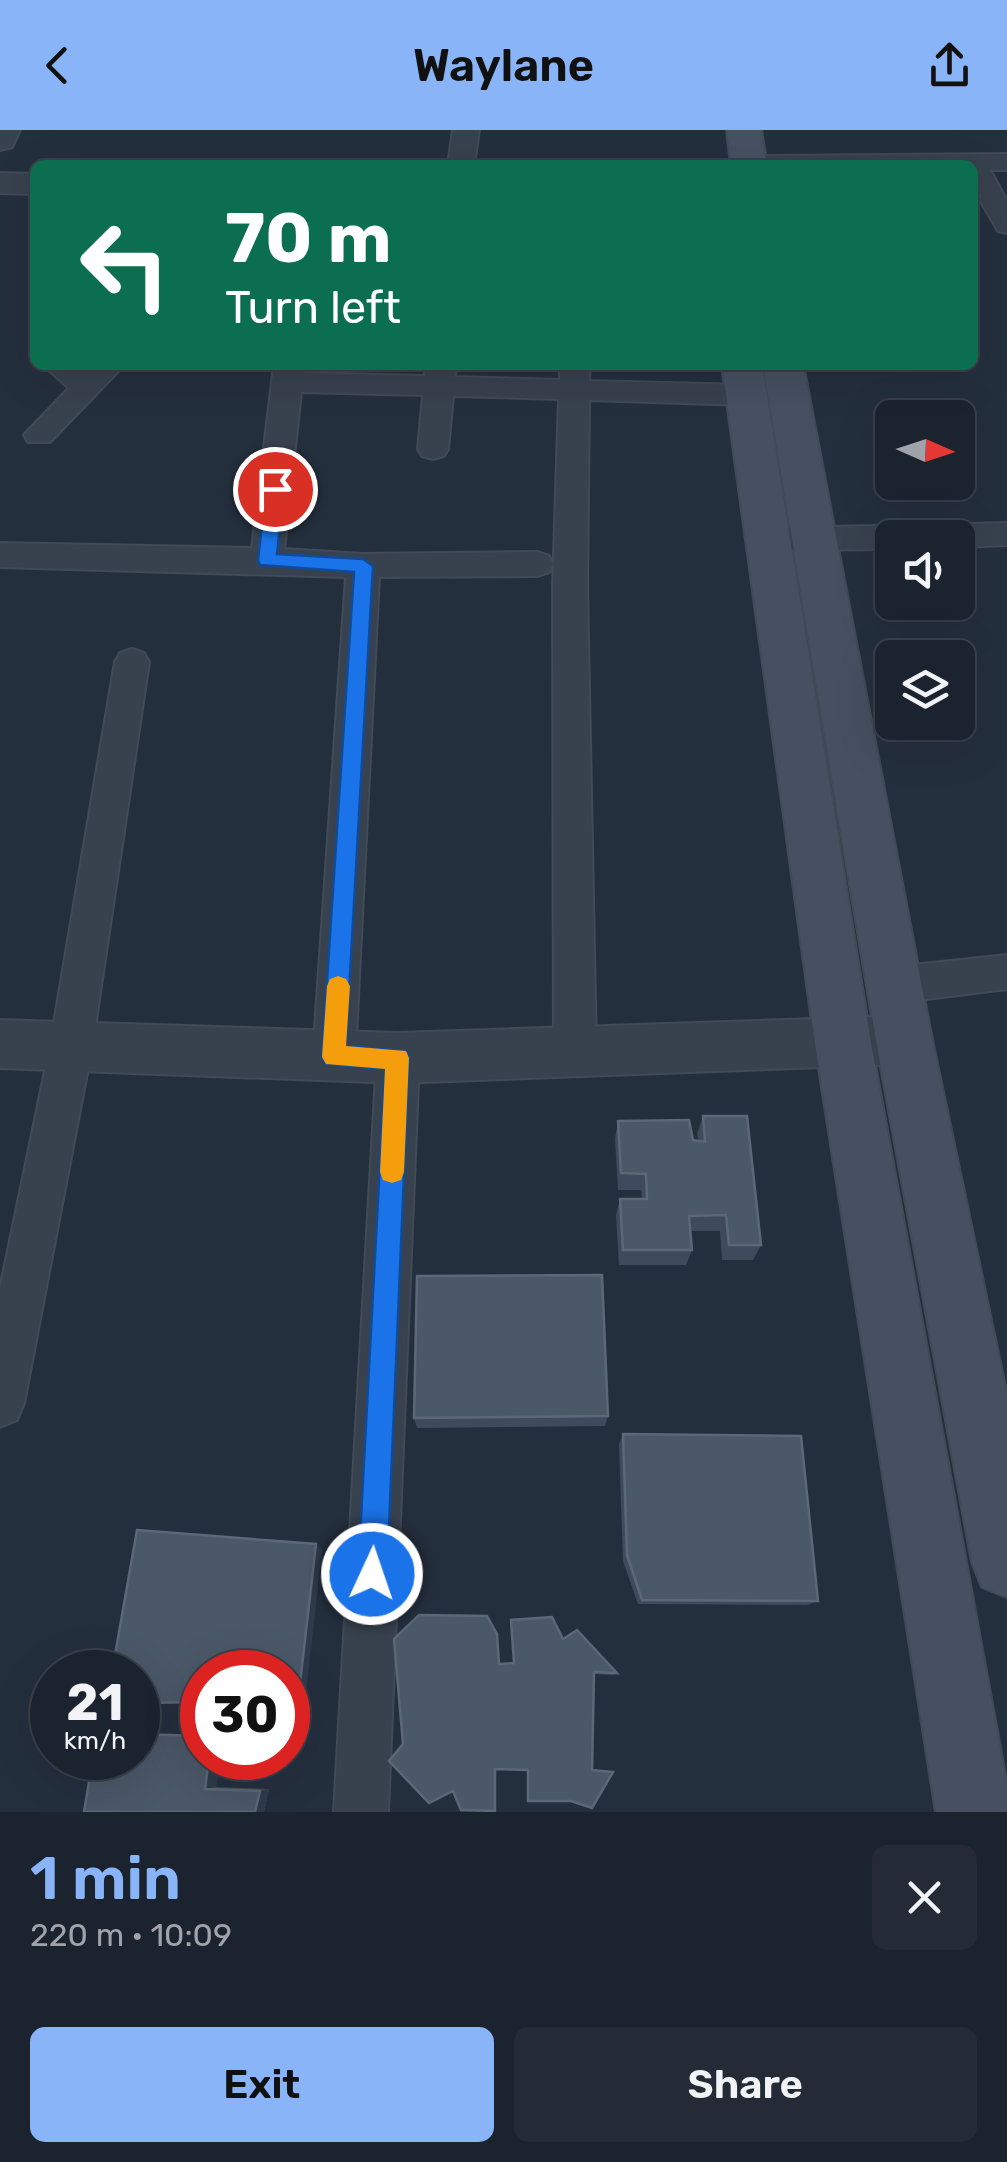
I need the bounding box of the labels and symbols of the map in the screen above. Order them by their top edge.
north arrow [875,400,975,500]
pin [233,447,318,532]
position arrow [320,1522,424,1626]
speed limit sign: 30 [180,1650,310,1780]

